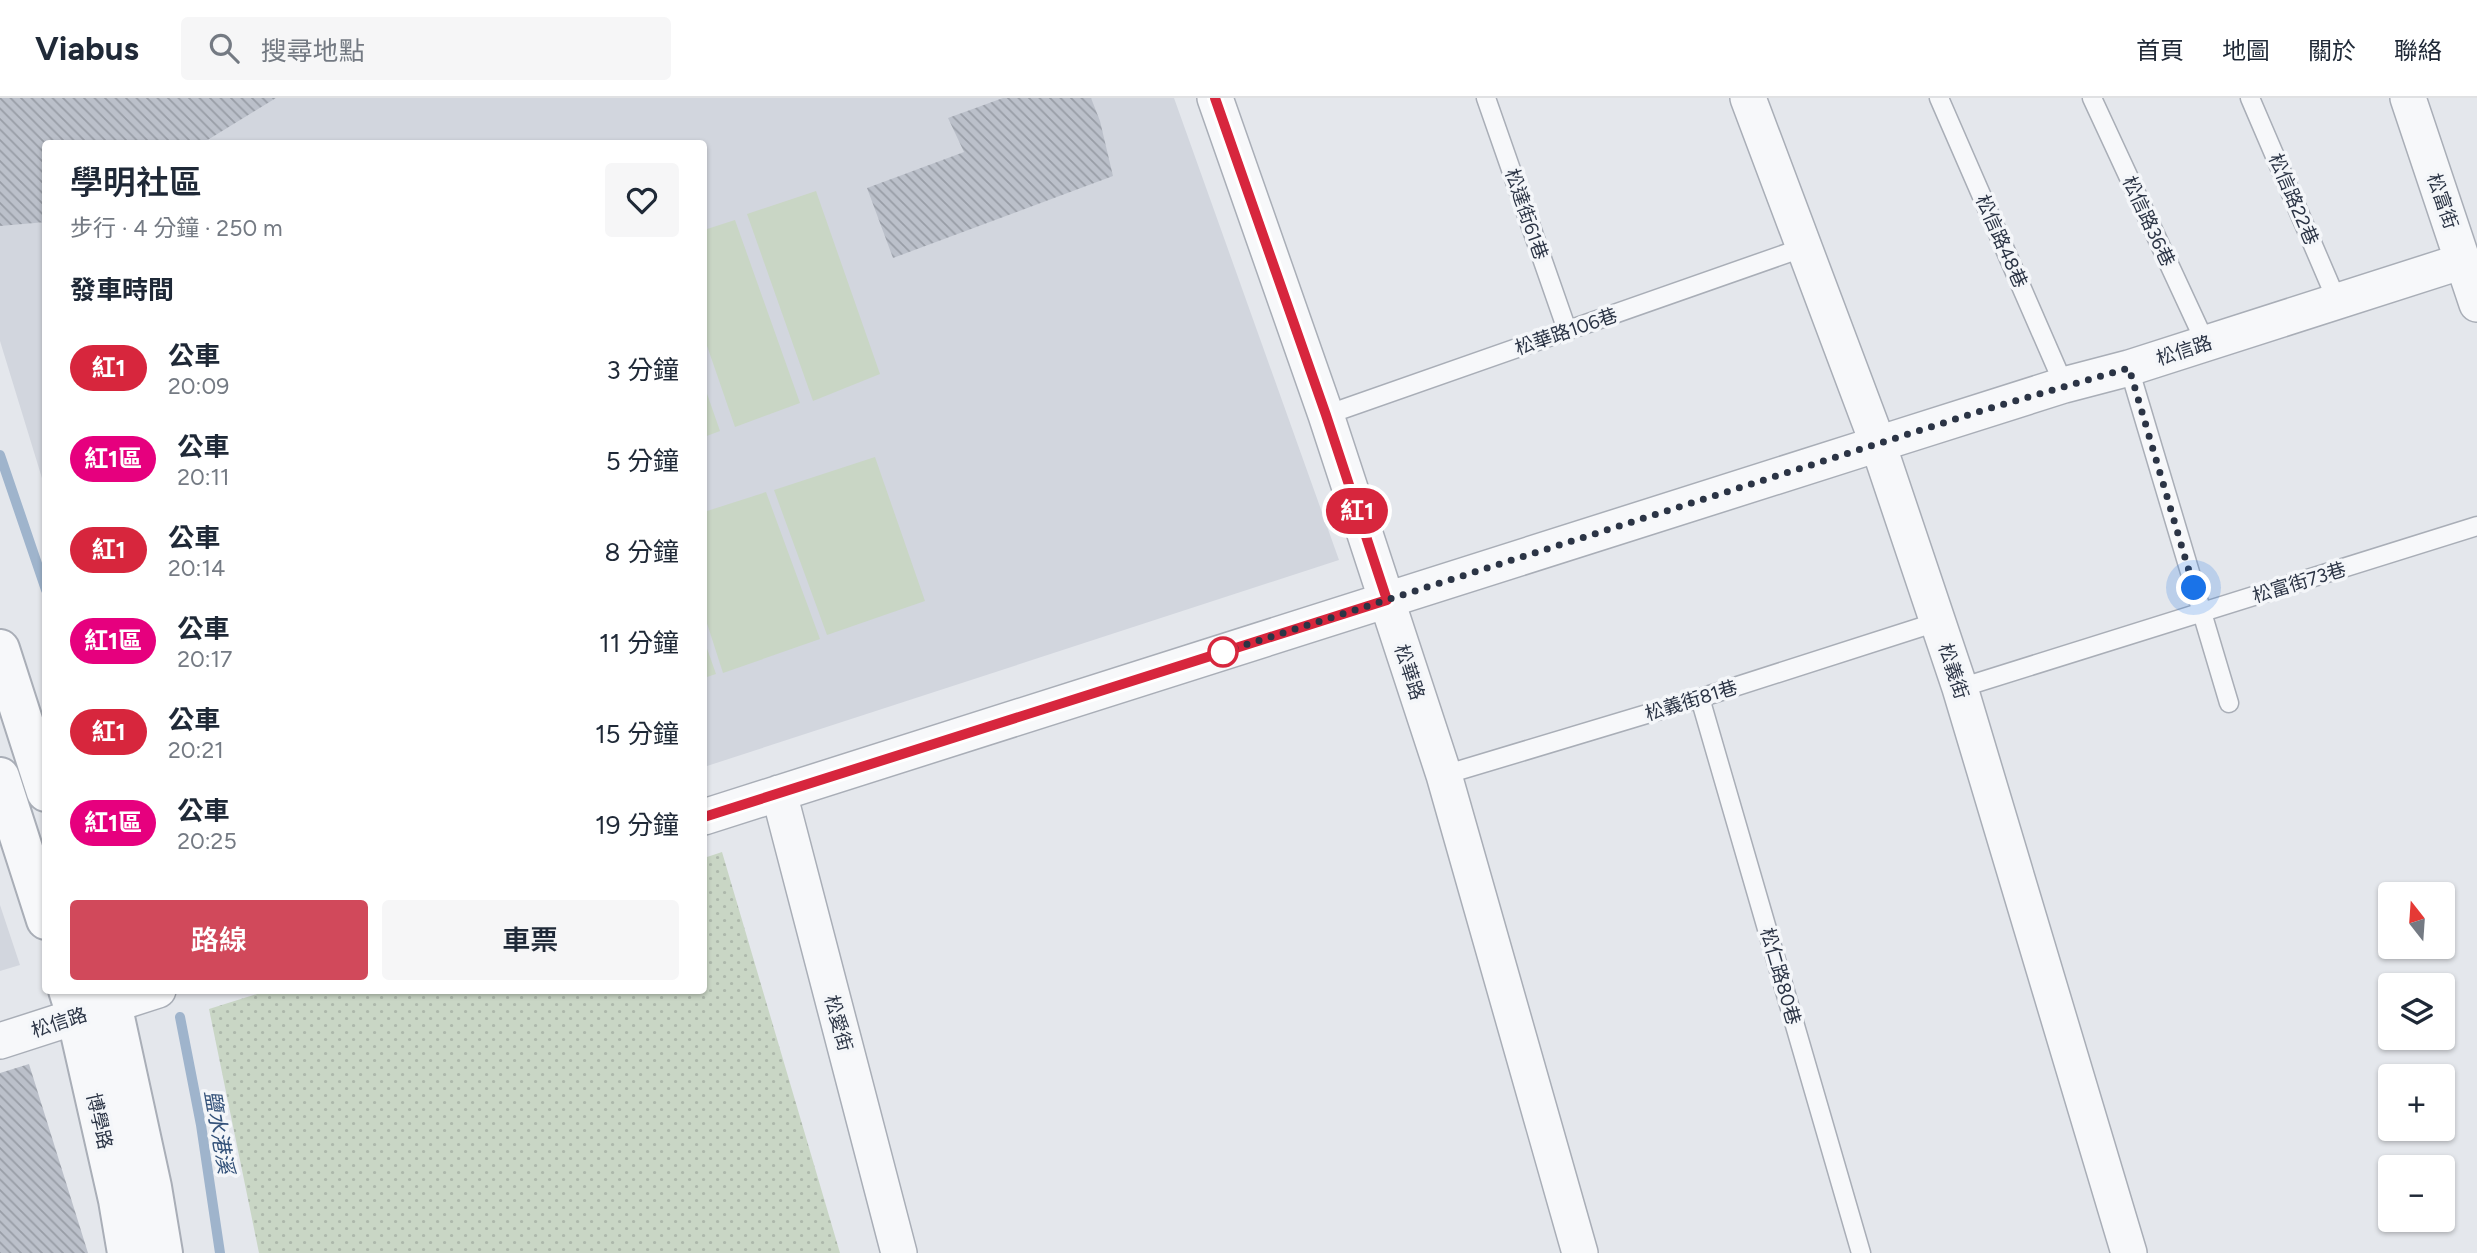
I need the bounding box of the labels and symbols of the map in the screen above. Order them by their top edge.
street label: 松信路22巷 [2264,150,2323,248]
street label: 松達街61巷 [1500,166,1553,263]
street label: 松富街 [2422,170,2463,232]
street label: 松信路36巷 [2118,172,2179,270]
street label: 松信路48巷 [1971,191,2032,291]
street label: 松華路106巷 [1512,303,1620,360]
street label: 松信路 [2153,331,2215,370]
line badge: 紅1 [1326,488,1388,534]
street label: 松富街73巷 [2250,557,2349,608]
your location [2176,570,2211,605]
unlabelled marker [1208,637,1238,667]
street label: 松義街 [1934,640,1973,702]
street label: 松華路 [1390,641,1429,703]
street label: 松義街81巷 [1642,676,1740,725]
north arrow [2378,882,2455,959]
street label: 松仁路80巷 [1756,925,1805,1027]
street label: 松愛街 [820,993,857,1054]
street label: 松信路 [28,1003,90,1042]
water label: 鹽水港溪 [200,1088,240,1178]
street label: 博學路 [82,1091,117,1151]

